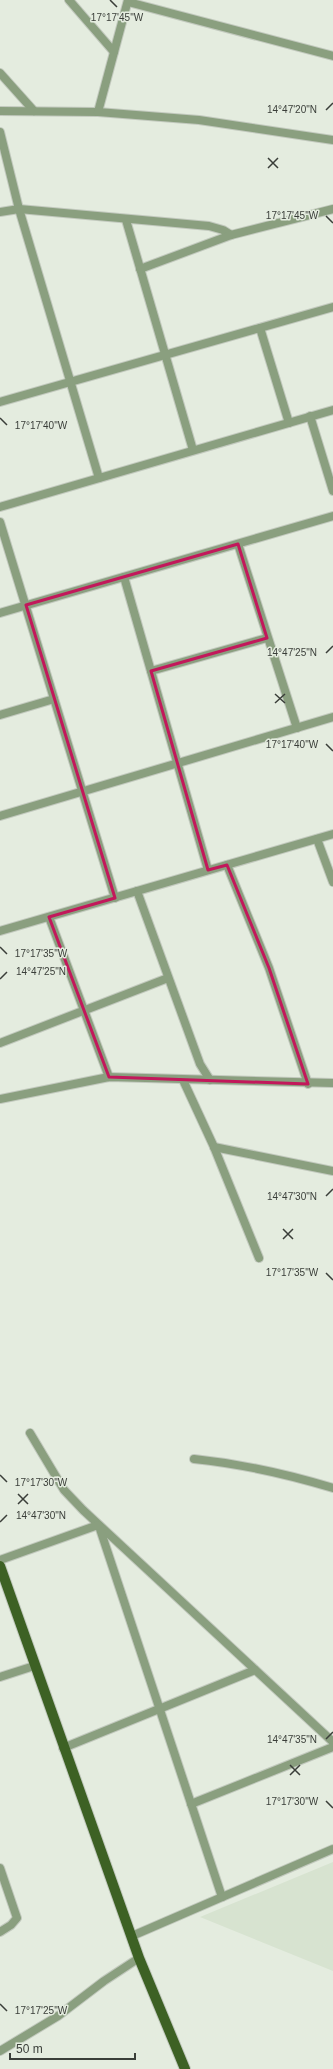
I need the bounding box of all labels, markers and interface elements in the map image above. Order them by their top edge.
text: 17°17'45"W [91,12,144,23]
text: 14°47'20"N [267,104,317,115]
text: 17°17'45"W [266,210,319,221]
text: 17°17'40"W [15,420,68,431]
text: 14°47'25"N [267,647,317,658]
text: 17°17'40"W [266,739,319,750]
text: 17°17'35"W [15,948,68,959]
text: 14°47'25"N [16,966,66,977]
text: 14°47'30"N [267,1191,317,1202]
text: 17°17'35"W [266,1267,319,1278]
text: 17°17'30"W [15,1477,68,1488]
text: 14°47'30"N [16,1510,66,1521]
text: 14°47'35"N [267,1734,317,1745]
text: 17°17'30"W [266,1796,319,1807]
text: 17°17'25"W [15,2005,68,2016]
scale bar [10,2035,135,2061]
text: 50 m [16,2042,43,2056]

